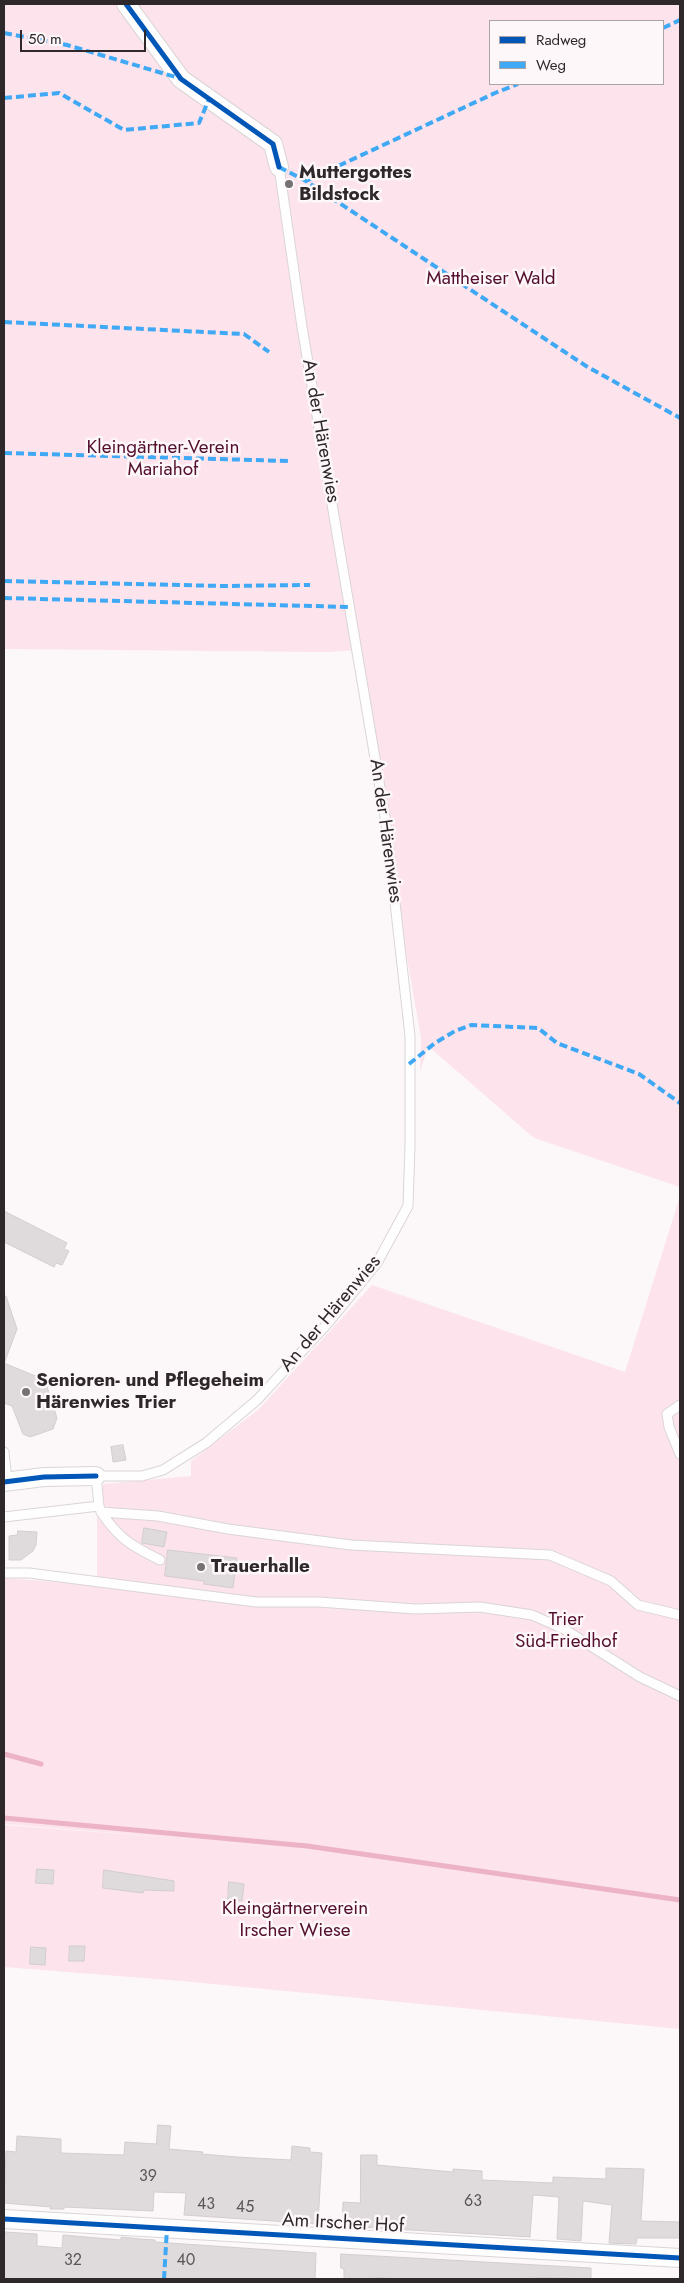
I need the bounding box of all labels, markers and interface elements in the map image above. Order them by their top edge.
scale bar [22,20,149,52]
legend [489,20,664,85]
text: 50 m [28,28,62,50]
text: Radweg [536,29,586,51]
text: Weg [536,54,566,76]
place label: Muttergottes Bildstock [299,162,412,206]
marker: Muttergottes Bildstock [283,178,295,190]
park label: Mattheiser Wald [426,268,556,290]
street label: An der Härenwies [296,358,344,504]
park label: Kleingärtner-Verein Mariahof [87,437,239,481]
street label: An der Härenwies [364,758,406,904]
street label: An der Härenwies [276,1251,386,1377]
place label: Senioren- und Pflegeheim Härenwies Trier [36,1370,264,1414]
marker: Senioren- und Pflegeheim Härenwies Trier [20,1386,32,1398]
place label: Trauerhalle [211,1556,310,1578]
marker: Trauerhalle [195,1561,207,1573]
park label: Trier Süd-Friedhof [515,1609,617,1653]
park label: Kleingärtnerverein Irscher Wiese [222,1898,368,1942]
house number: 39 [139,2167,157,2187]
house number: 63 [464,2192,482,2212]
house number: 43 [197,2195,215,2215]
house number: 45 [236,2198,254,2218]
street label: Am Irscher Hof [281,2209,405,2239]
house number: 32 [64,2251,82,2271]
house number: 40 [177,2251,195,2271]

